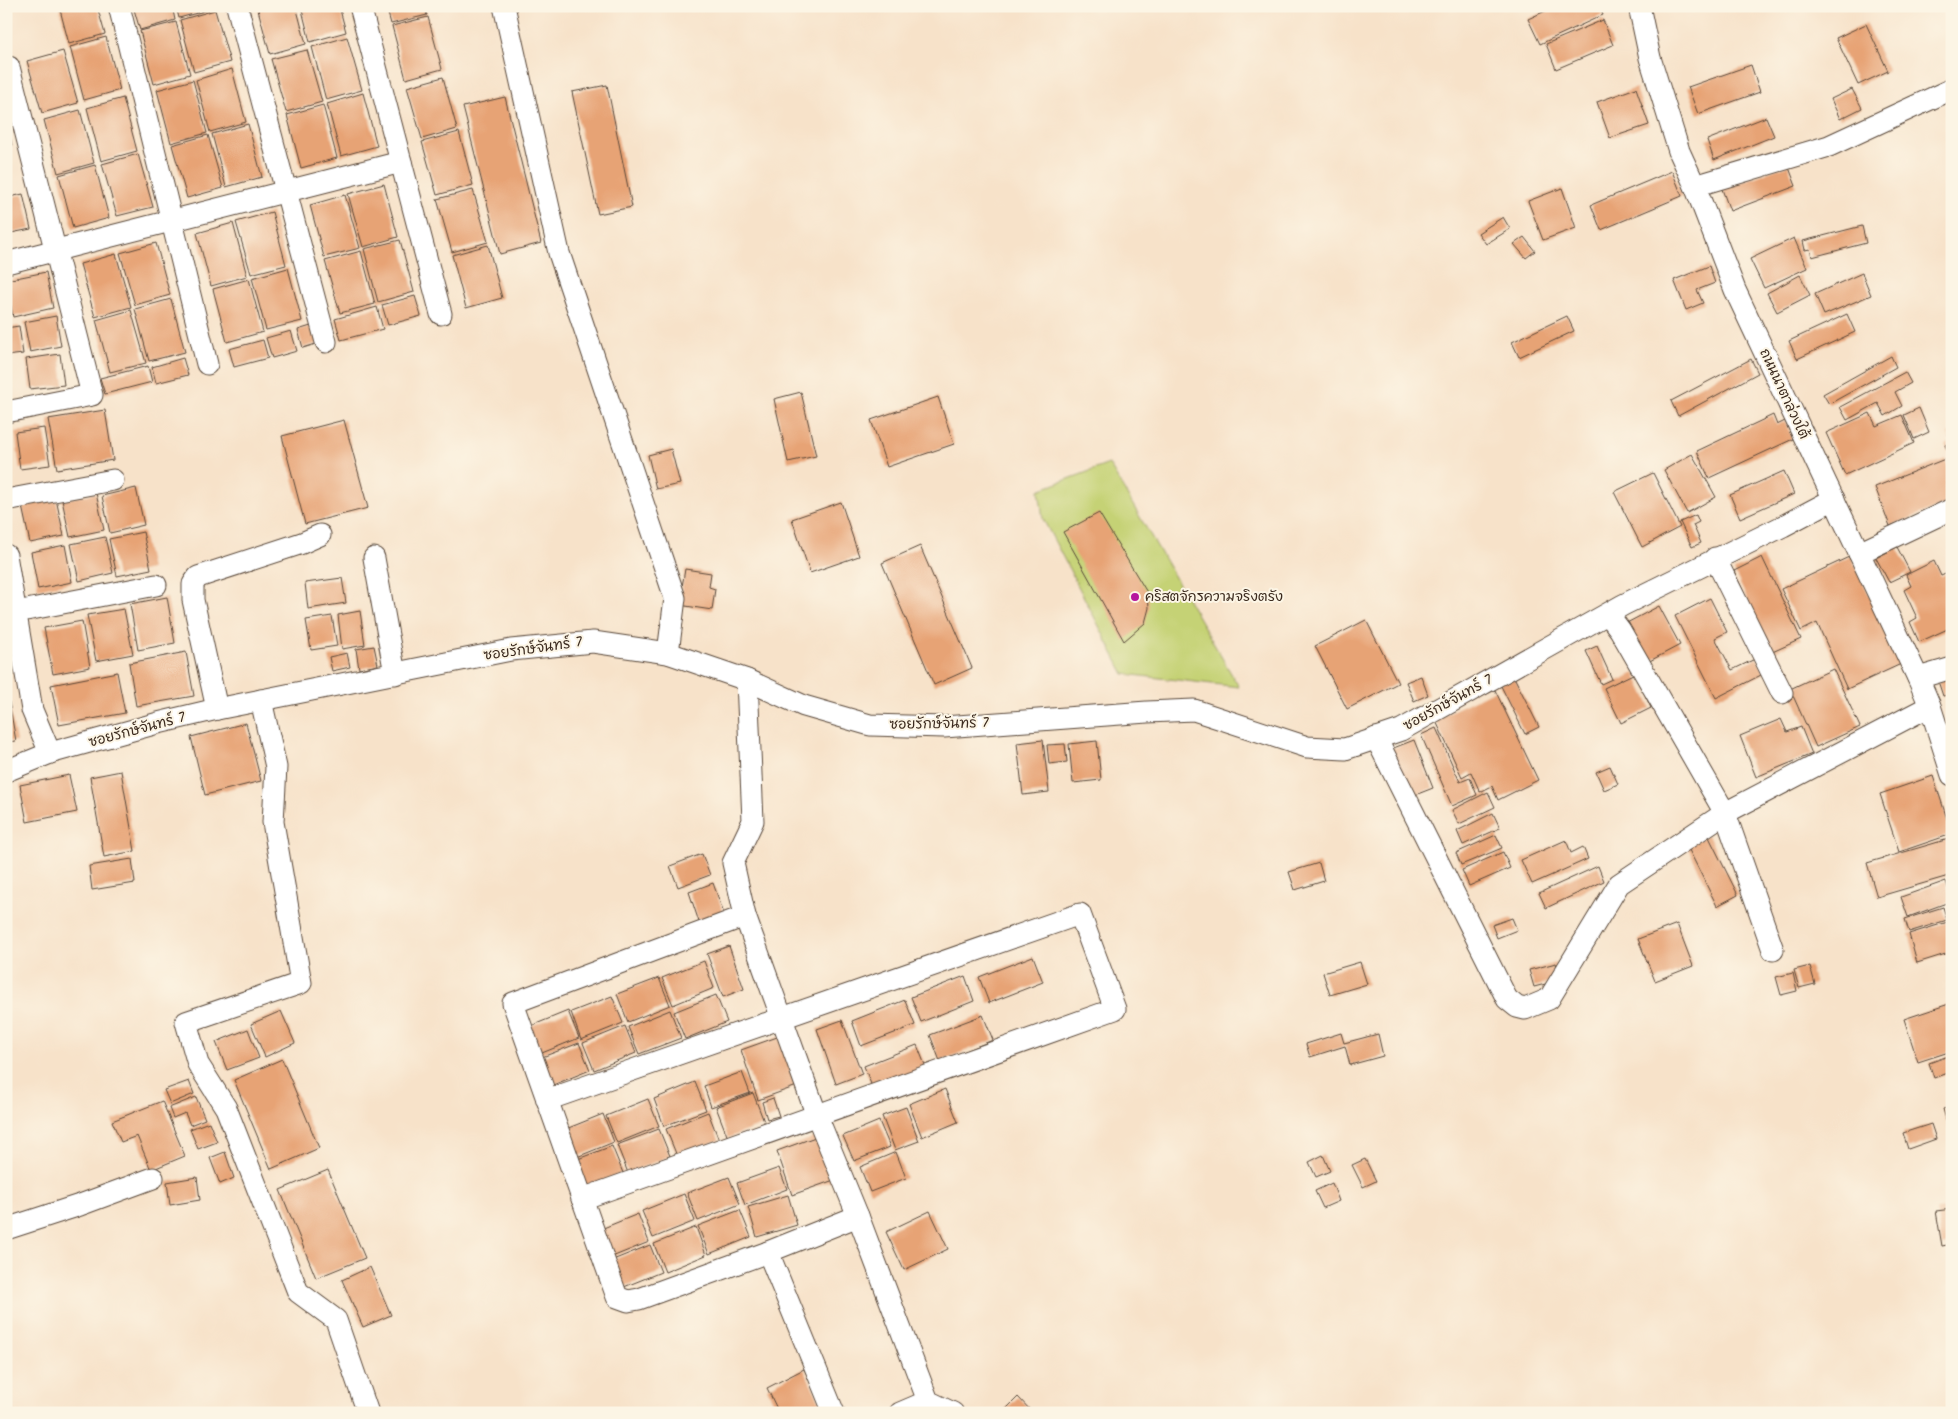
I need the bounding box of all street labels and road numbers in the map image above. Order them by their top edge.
street label: ถนนนาตาล่วงใต้ [1753,345,1815,443]
street label: ซอยรักษ์จันทร์ 7 [482,631,584,667]
street label: ซอยรักษ์จันทร์ 7 [1399,669,1497,737]
street label: ซอยรักษ์จันทร์ 7 [86,706,188,753]
street label: ซอยรักษ์จันทร์ 7 [889,712,989,736]

